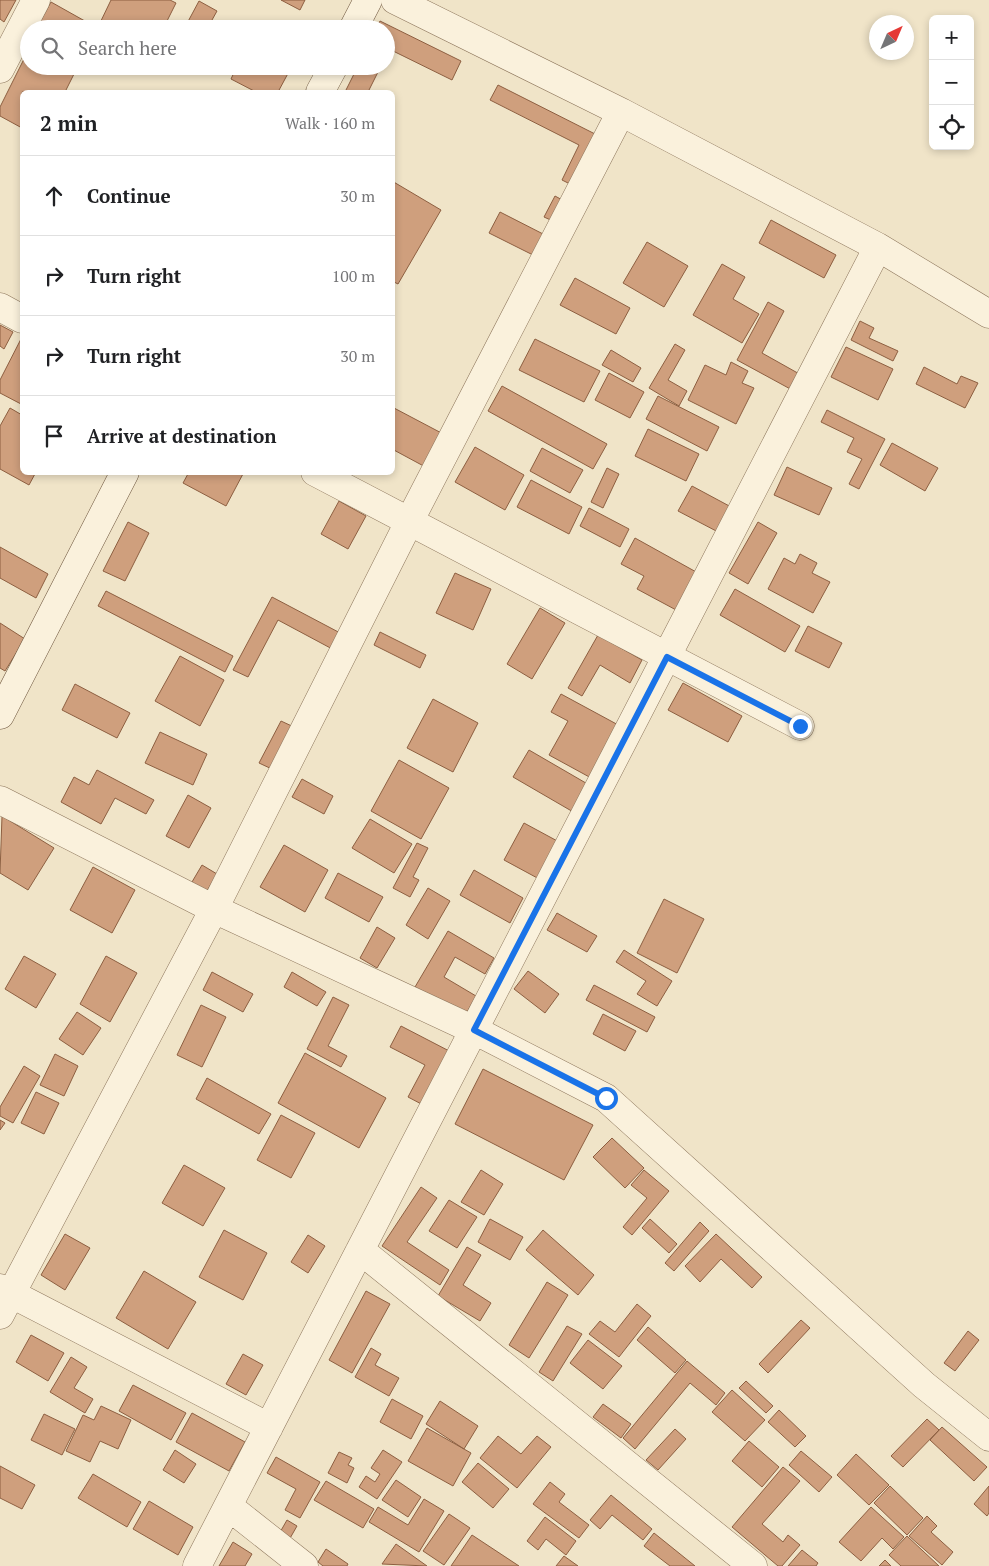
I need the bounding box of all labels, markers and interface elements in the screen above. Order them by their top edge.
north arrow [869,15,914,60]
map controls [929,15,974,150]
button: + [929,15,974,60]
search box [20,20,395,75]
icon: search [38,34,66,62]
text: Search here [78,35,177,60]
button: − [929,60,974,105]
button: locate [929,105,974,150]
text: 2 min [40,109,97,137]
text: Walk · 160 m [285,112,375,134]
icon: ahead [40,182,68,210]
text: Continue [87,183,171,208]
text: 30 m [340,185,375,207]
icon: right [40,262,68,290]
text: Turn right [87,263,181,288]
text: 100 m [332,265,375,287]
icon: right [40,342,68,370]
text: Turn right [87,343,181,368]
text: 30 m [340,345,375,367]
icon: arrive [40,422,68,450]
text: Arrive at destination [87,423,276,448]
route end [789,715,812,738]
route start [595,1087,618,1110]

